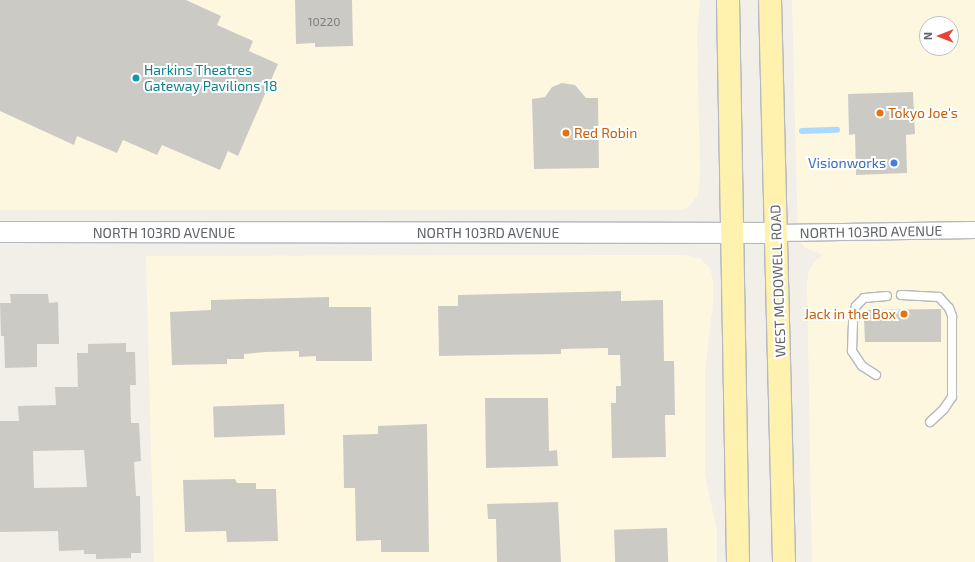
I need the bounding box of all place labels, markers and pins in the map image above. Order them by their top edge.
place label: Harkins Theatres Gateway Pavilions 18 [144,62,278,94]
marker: Harkins Theatres Gateway Pavilions 18 [131,73,141,83]
place label: Tokyo Joe's [888,105,958,121]
marker: Tokyo Joe's [875,108,885,118]
place label: Red Robin [574,125,637,141]
marker: Red Robin [561,128,571,138]
place label: Visionworks [808,155,886,171]
marker: Visionworks [889,158,899,168]
place label: Jack in the Box [804,306,896,322]
marker: Jack in the Box [899,309,909,319]

